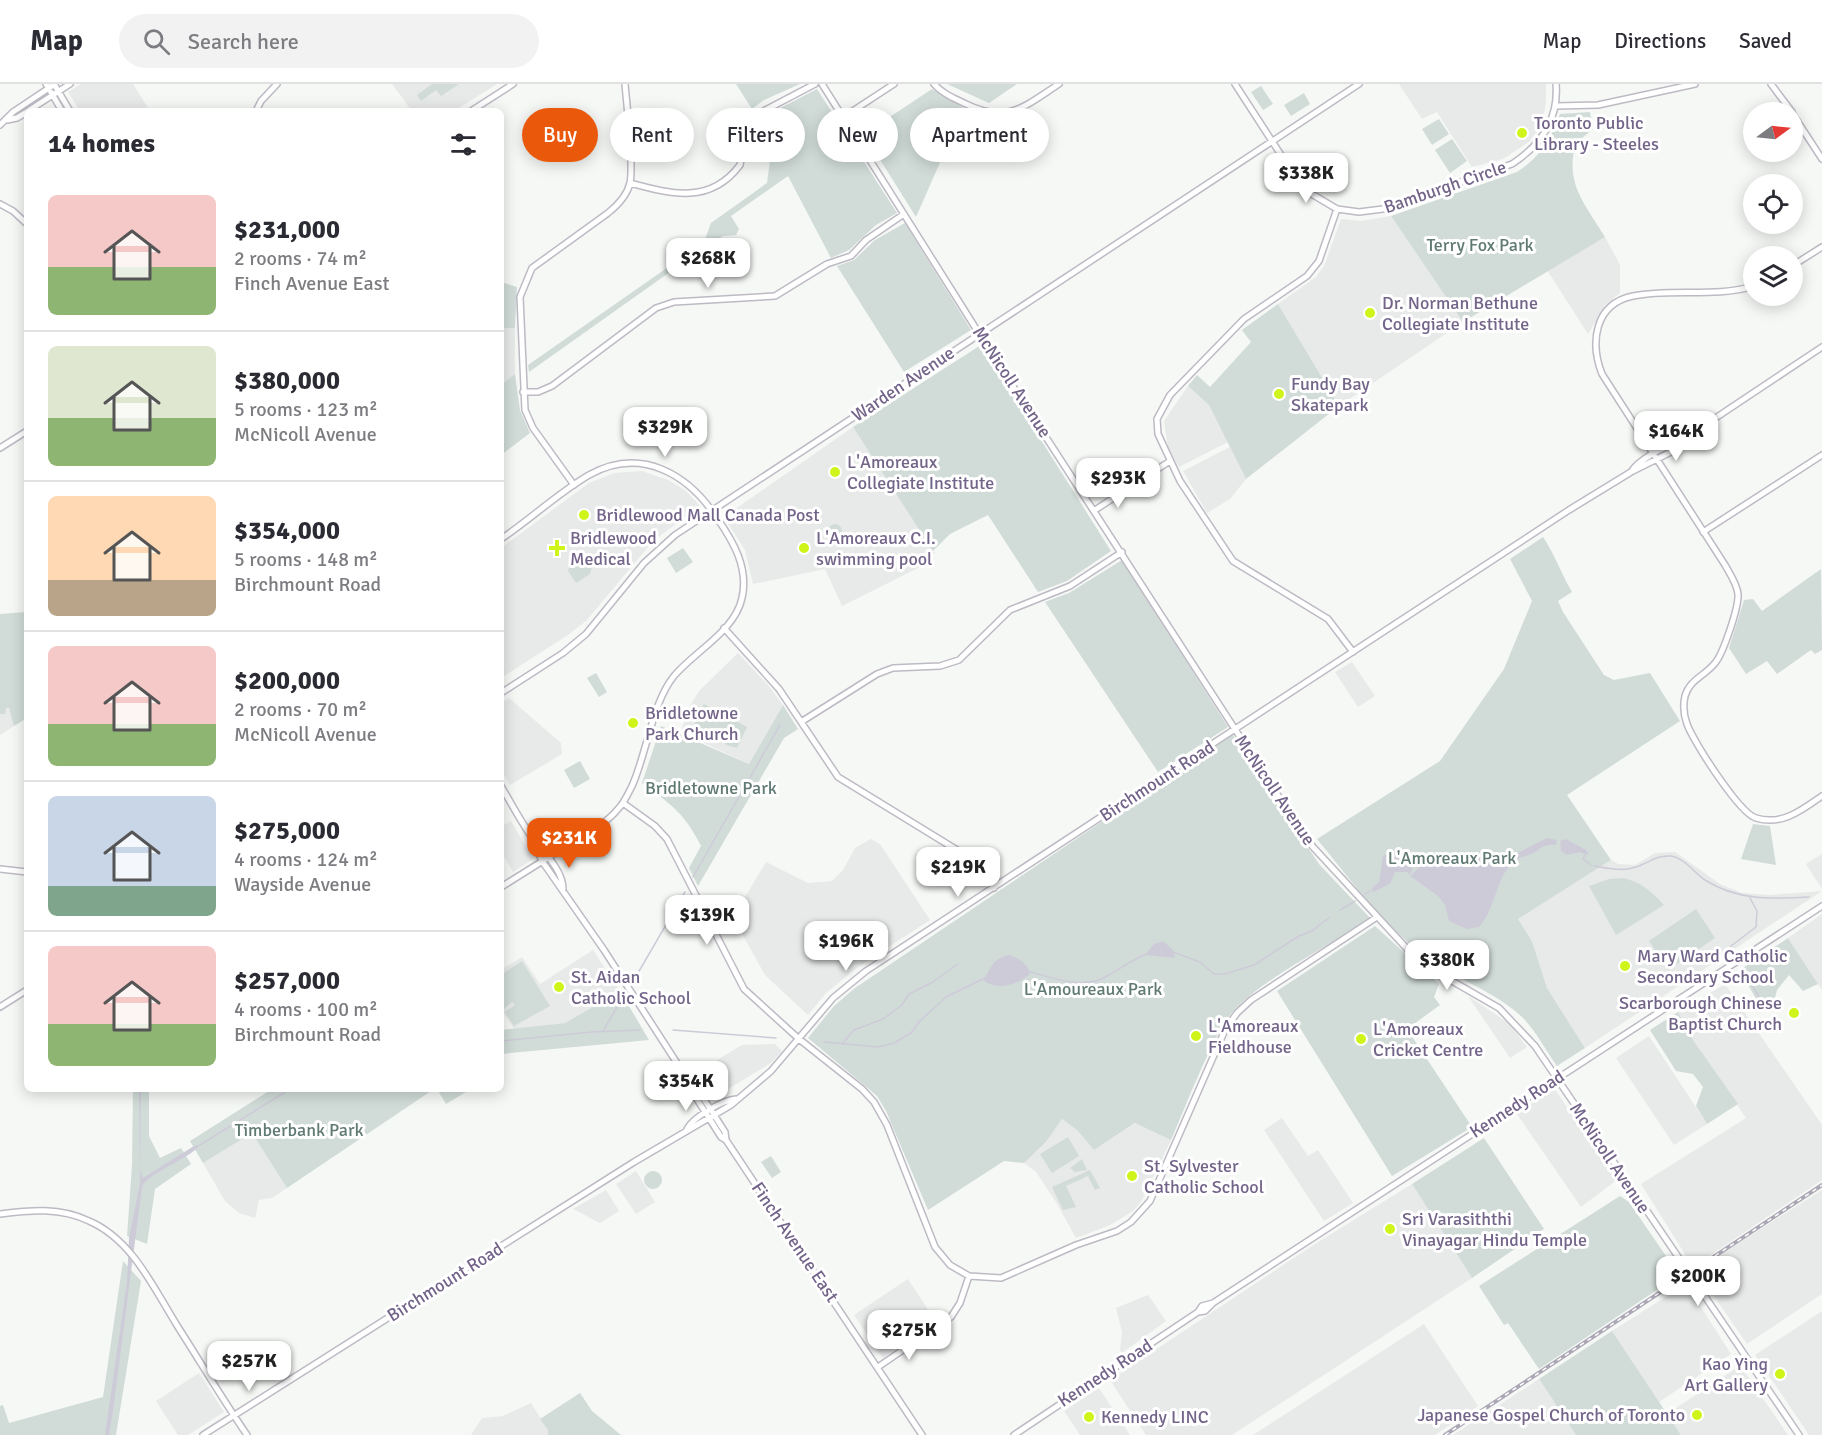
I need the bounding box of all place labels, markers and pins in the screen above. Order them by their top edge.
place label: Toronto Public Library - Steeles [1534,112,1659,155]
marker: Toronto Public Library - Steeles [1515,126,1529,140]
pin: $338K [1264,153,1348,204]
pin: $268K [666,238,750,289]
place label: Dr. Norman Bethune Collegiate Institute [1382,292,1538,335]
marker: Dr. Norman Bethune Collegiate Institute [1363,306,1377,320]
place label: Fundy Bay Skatepark [1291,373,1370,416]
marker: Fundy Bay Skatepark [1272,387,1286,401]
pin: $329K [623,407,707,458]
pin: $164K [1634,411,1718,462]
place label: L'Amoreaux Collegiate Institute [847,451,994,494]
pin: $293K [1076,458,1160,509]
marker: L'Amoreaux Collegiate Institute [828,465,842,479]
place label: Bridlewood Mall Canada Post [596,504,819,526]
marker: Bridlewood Mall Canada Post [577,508,591,522]
place label: Bridlewood Medical [570,527,657,570]
place label: L'Amoreaux C.I. swimming pool [816,527,936,570]
marker: Bridlewood Medical [548,539,566,557]
marker: L'Amoreaux C.I. swimming pool [797,541,811,555]
place label: Bridletowne Park Church [645,702,739,745]
marker: Bridletowne Park Church [626,716,640,730]
pin: $231K [527,818,611,869]
pin: $219K [916,847,1000,898]
pin: $139K [665,895,749,946]
pin: $196K [804,921,888,972]
pin: $380K [1405,940,1489,991]
place label: Mary Ward Catholic Secondary School [1637,945,1788,988]
marker: Mary Ward Catholic Secondary School [1618,959,1632,973]
place label: St. Aidan Catholic School [571,966,691,1009]
marker: St. Aidan Catholic School [552,980,566,994]
place label: Scarborough Chinese Baptist Church [1619,992,1782,1035]
marker: Scarborough Chinese Baptist Church [1787,1006,1801,1020]
place label: L'Amoreaux Fieldhouse [1208,1015,1299,1058]
place label: L'Amoreaux Cricket Centre [1373,1018,1483,1061]
marker: L'Amoreaux Fieldhouse [1189,1029,1203,1043]
marker: L'Amoreaux Cricket Centre [1354,1032,1368,1046]
pin: $354K [644,1061,728,1112]
place label: St. Sylvester Catholic School [1144,1155,1264,1198]
marker: St. Sylvester Catholic School [1125,1169,1139,1183]
place label: Sri Varasiththi Vinayagar Hindu Temple [1402,1208,1587,1251]
marker: Sri Varasiththi Vinayagar Hindu Temple [1383,1222,1397,1236]
pin: $200K [1656,1256,1740,1307]
pin: $275K [867,1310,951,1361]
pin: $257K [207,1341,291,1392]
place label: Kao Ying Art Gallery [1684,1353,1769,1396]
marker: Kao Ying Art Gallery [1773,1367,1787,1381]
place label: Japanese Gospel Church of Toronto [1417,1404,1685,1426]
place label: Kennedy LINC [1101,1406,1209,1428]
marker: Japanese Gospel Church of Toronto [1690,1408,1704,1422]
marker: Kennedy LINC [1082,1410,1096,1424]

